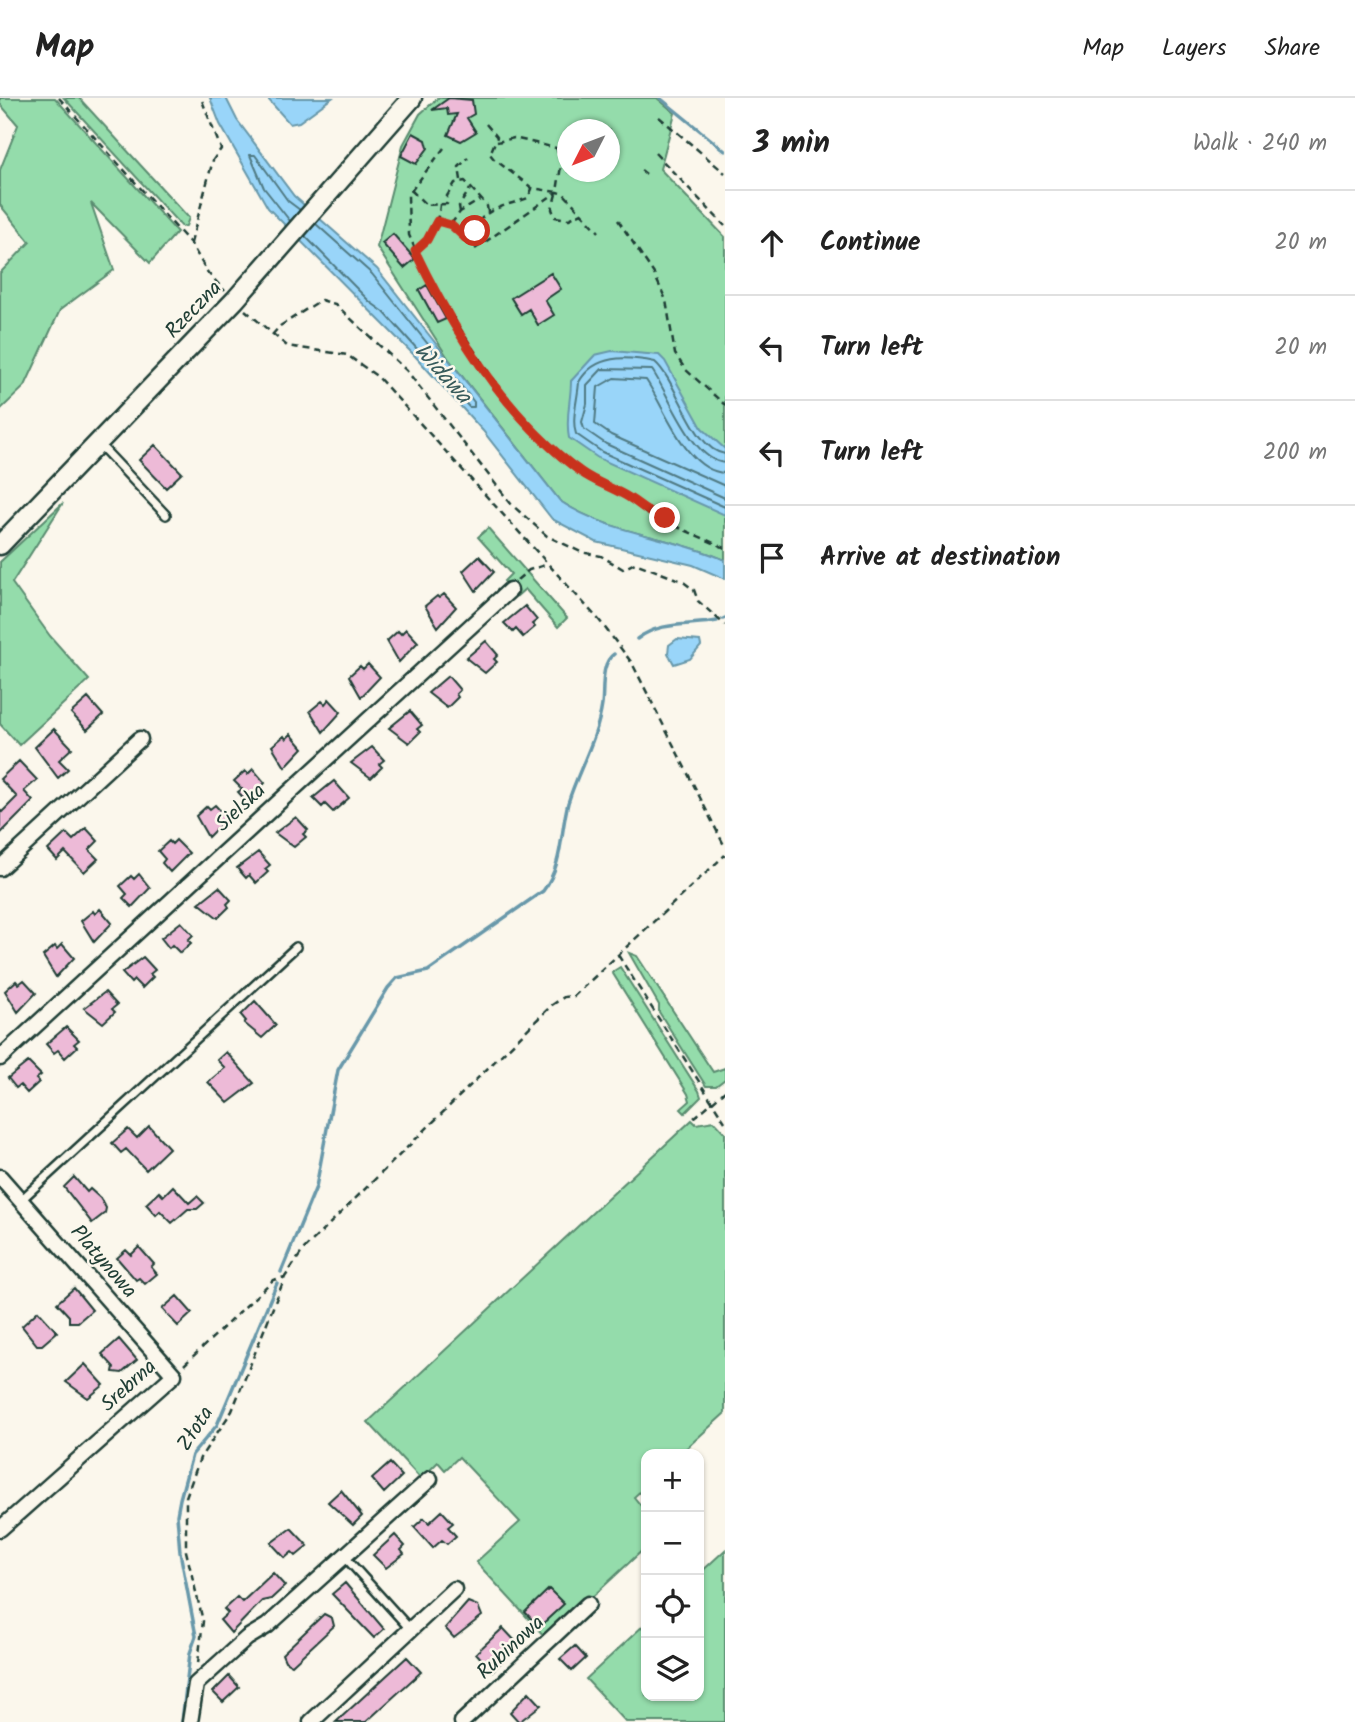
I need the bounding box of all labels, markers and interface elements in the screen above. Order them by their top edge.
text: Map [35,22,95,75]
text: Map [1082,29,1124,68]
text: Layers [1162,29,1226,68]
text: Share [1264,29,1320,68]
north arrow [557,119,620,182]
text: 3 min [753,120,830,168]
text: Walk · 240 m [1193,126,1327,162]
route start [459,215,490,246]
text: Continue [820,222,921,264]
icon: ahead [753,224,791,262]
text: 20 m [1275,225,1327,261]
street label: Rzeczna [158,273,230,347]
text: Turn left [820,327,923,369]
icon: left [753,329,791,367]
text: 20 m [1275,330,1327,366]
water label: Widawa [405,335,481,414]
text: Turn left [820,432,923,474]
icon: left [753,434,791,472]
text: 200 m [1263,435,1327,471]
route end [649,502,680,533]
text: Arrive at destination [820,537,1060,579]
icon: arrive [753,539,791,577]
street label: Sielska [208,776,274,840]
street label: Platynowa [61,1218,145,1306]
street label: Srebrna [93,1351,165,1421]
street label: Złota [169,1400,223,1458]
map controls [641,1449,704,1701]
button: + [641,1449,704,1512]
button: − [641,1512,704,1575]
button: locate [641,1575,704,1638]
street label: Rubinowa [469,1608,553,1688]
button: layers [641,1638,704,1701]

